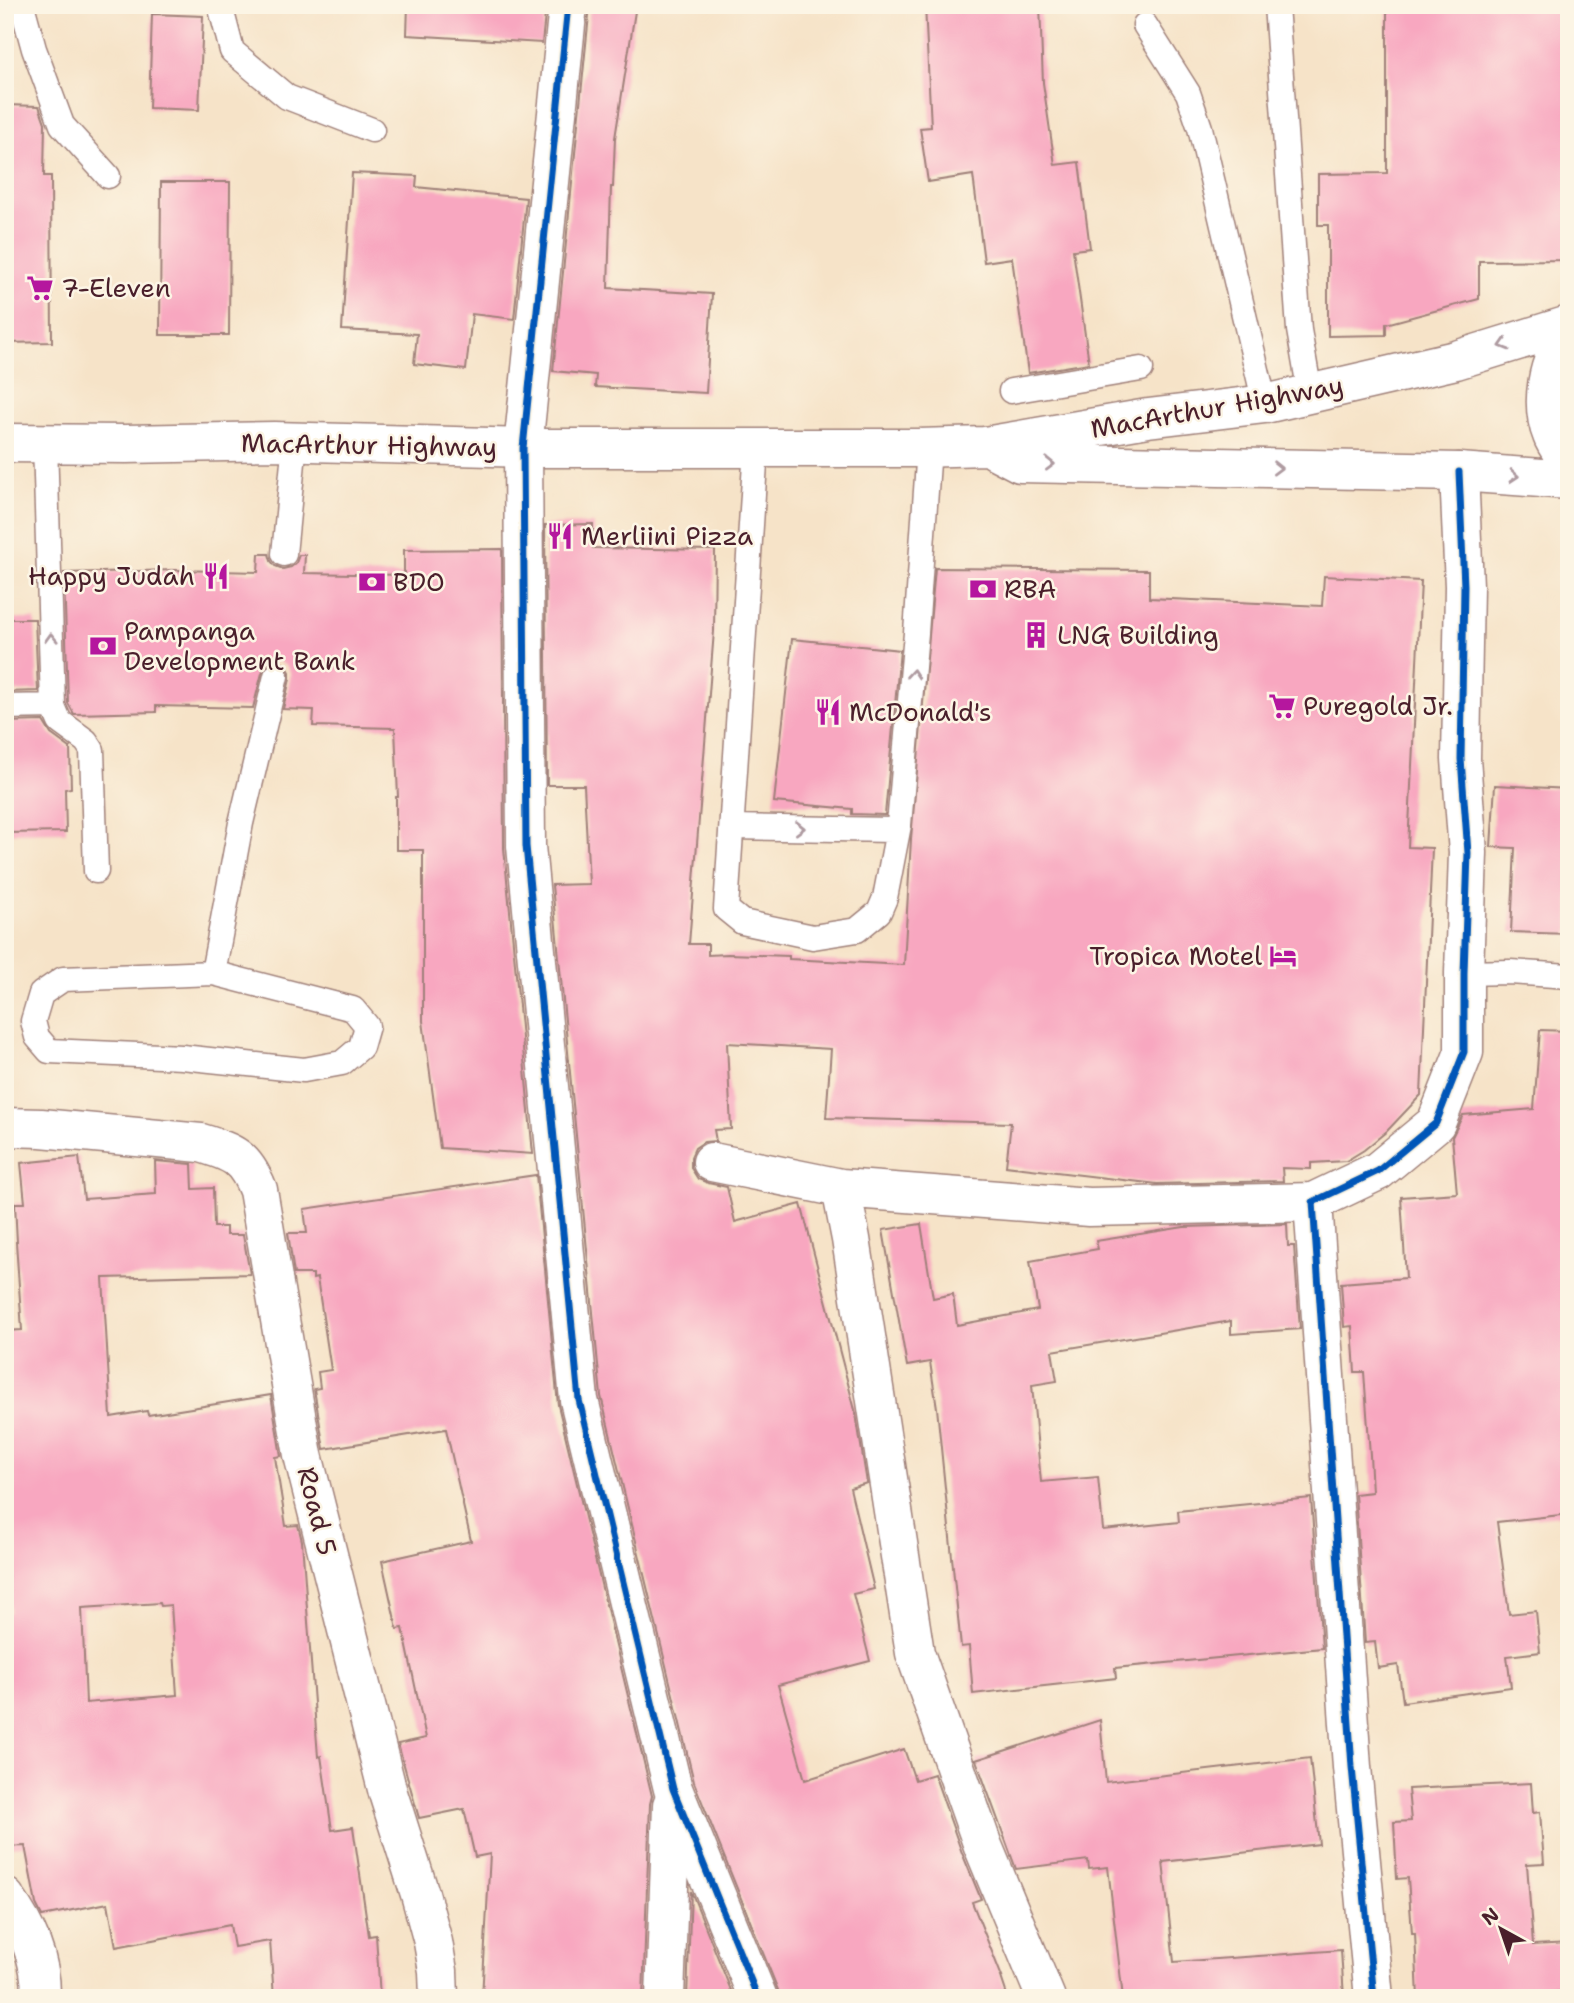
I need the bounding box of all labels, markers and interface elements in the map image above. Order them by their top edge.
place label: 7-Eleven [61,270,171,305]
supermarket icon: 7-Eleven [25,273,55,303]
one-way arrow [1498,337,1510,352]
street label: MacArthur Highway [1088,367,1346,446]
street label: MacArthur Highway [241,425,497,464]
one-way arrow [1044,456,1055,471]
one-way arrow [1272,460,1283,476]
one-way arrow [1509,468,1520,483]
place label: Merliini Pizza [581,518,753,553]
restaurant icon: Merliini Pizza [545,521,575,551]
place label: Happy Judah [28,558,195,593]
restaurant icon: Happy Judah [201,561,231,591]
place label: BDO [393,564,445,599]
bank icon: BDO [357,567,387,597]
place label: RBA [1004,571,1056,606]
bank icon: RBA [968,574,998,604]
place label: Pampanga Development Bank [124,613,356,678]
place label: LNG Building [1057,617,1219,652]
building icon: LNG Building [1021,620,1051,650]
bank icon: Pampanga Development Bank [88,631,118,661]
one-way arrow [44,632,59,643]
one-way arrow [905,668,920,679]
place label: Puregold Jr. [1303,688,1453,723]
supermarket icon: Puregold Jr. [1267,691,1297,721]
place label: McDonald's [849,694,992,729]
restaurant icon: McDonald's [813,697,843,727]
one-way arrow [795,821,806,836]
place label: Tropica Motel [1089,938,1262,973]
hotel icon: Tropica Motel [1268,941,1298,971]
street label: Road 5 [290,1463,345,1559]
north arrow [1466,1895,1536,1965]
text: N [1477,1902,1504,1931]

